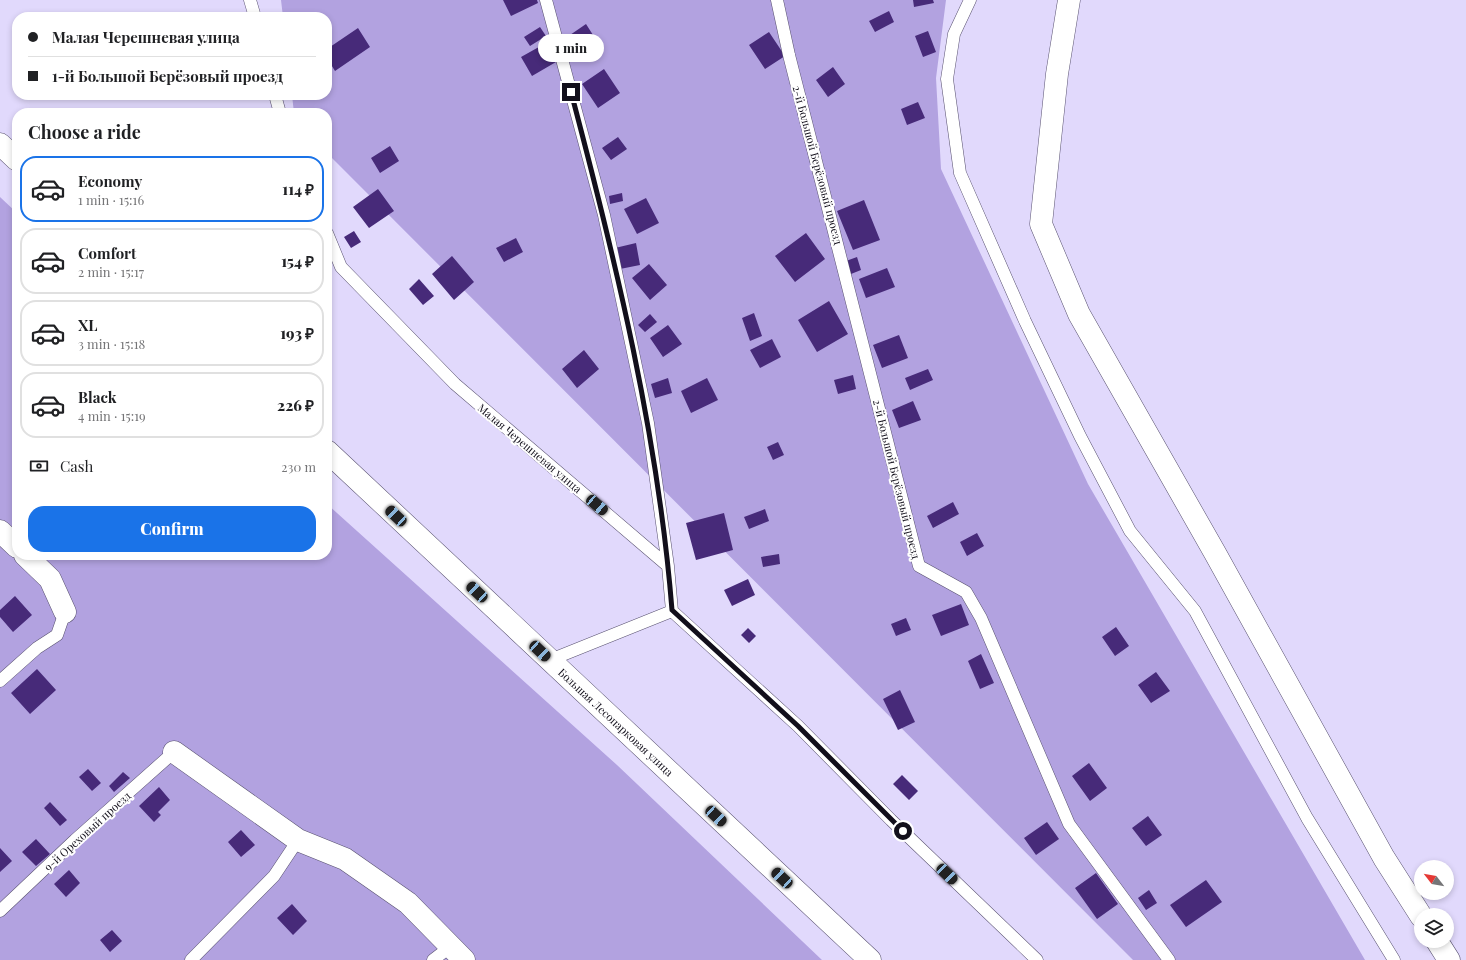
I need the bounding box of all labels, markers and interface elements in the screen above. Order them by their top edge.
text: Малая Черешневая улица [52,27,240,47]
callout: 1 min [538,34,604,62]
text: 1 min [555,39,587,56]
text: 1-й Большой Берёзовый проезд [52,66,283,86]
route end [562,83,580,101]
street label: 2-й Большой Берёзовый проезд [790,84,847,246]
text: Choose a ride [28,120,141,144]
icon: car [30,171,66,207]
text: Economy [78,171,142,191]
text: 114 ₽ [282,179,314,199]
text: 1 min · 15:16 [78,191,144,208]
icon: car [30,243,66,279]
text: Comfort [78,243,136,263]
text: 154 ₽ [281,251,314,271]
text: 2 min · 15:17 [78,263,144,280]
icon: car [30,315,66,351]
text: XL [78,315,98,335]
text: 193 ₽ [280,323,314,343]
text: 3 min · 15:18 [78,335,145,352]
icon: car [30,387,66,423]
text: Black [78,387,117,407]
text: 226 ₽ [277,395,314,415]
street label: 2-й Большой Берёзовый проезд [870,398,924,561]
street label: Малая Черешневая улица [475,400,586,496]
text: 4 min · 15:19 [78,407,146,424]
icon: cash [28,455,50,477]
text: Cash [60,456,93,476]
text: 230 m [281,458,316,475]
car [584,493,610,517]
car [383,503,409,529]
button: Confirm [28,506,316,552]
car [464,579,490,605]
car [527,638,553,664]
street label: Большая Лесопарковая улица [555,665,677,780]
street label: 9-й Ореховый проезд [40,788,134,874]
car [703,803,729,829]
route start [894,822,912,840]
north arrow [1414,860,1454,900]
map controls [1414,860,1454,948]
car [934,861,960,887]
car [769,865,795,891]
button: layers [1414,908,1454,948]

